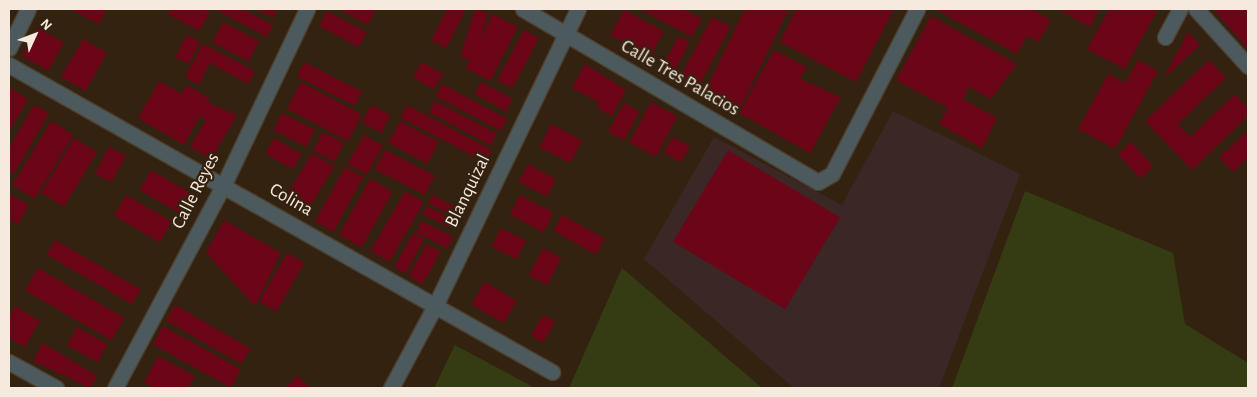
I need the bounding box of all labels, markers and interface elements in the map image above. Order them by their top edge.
north arrow [10,10,60,60]
text: N [38,16,54,33]
street label: Calle Tres Palacios [617,35,743,121]
street label: Calle Reyes [167,149,225,233]
street label: Blanquizal [441,151,495,231]
street label: Colina [265,178,317,222]

